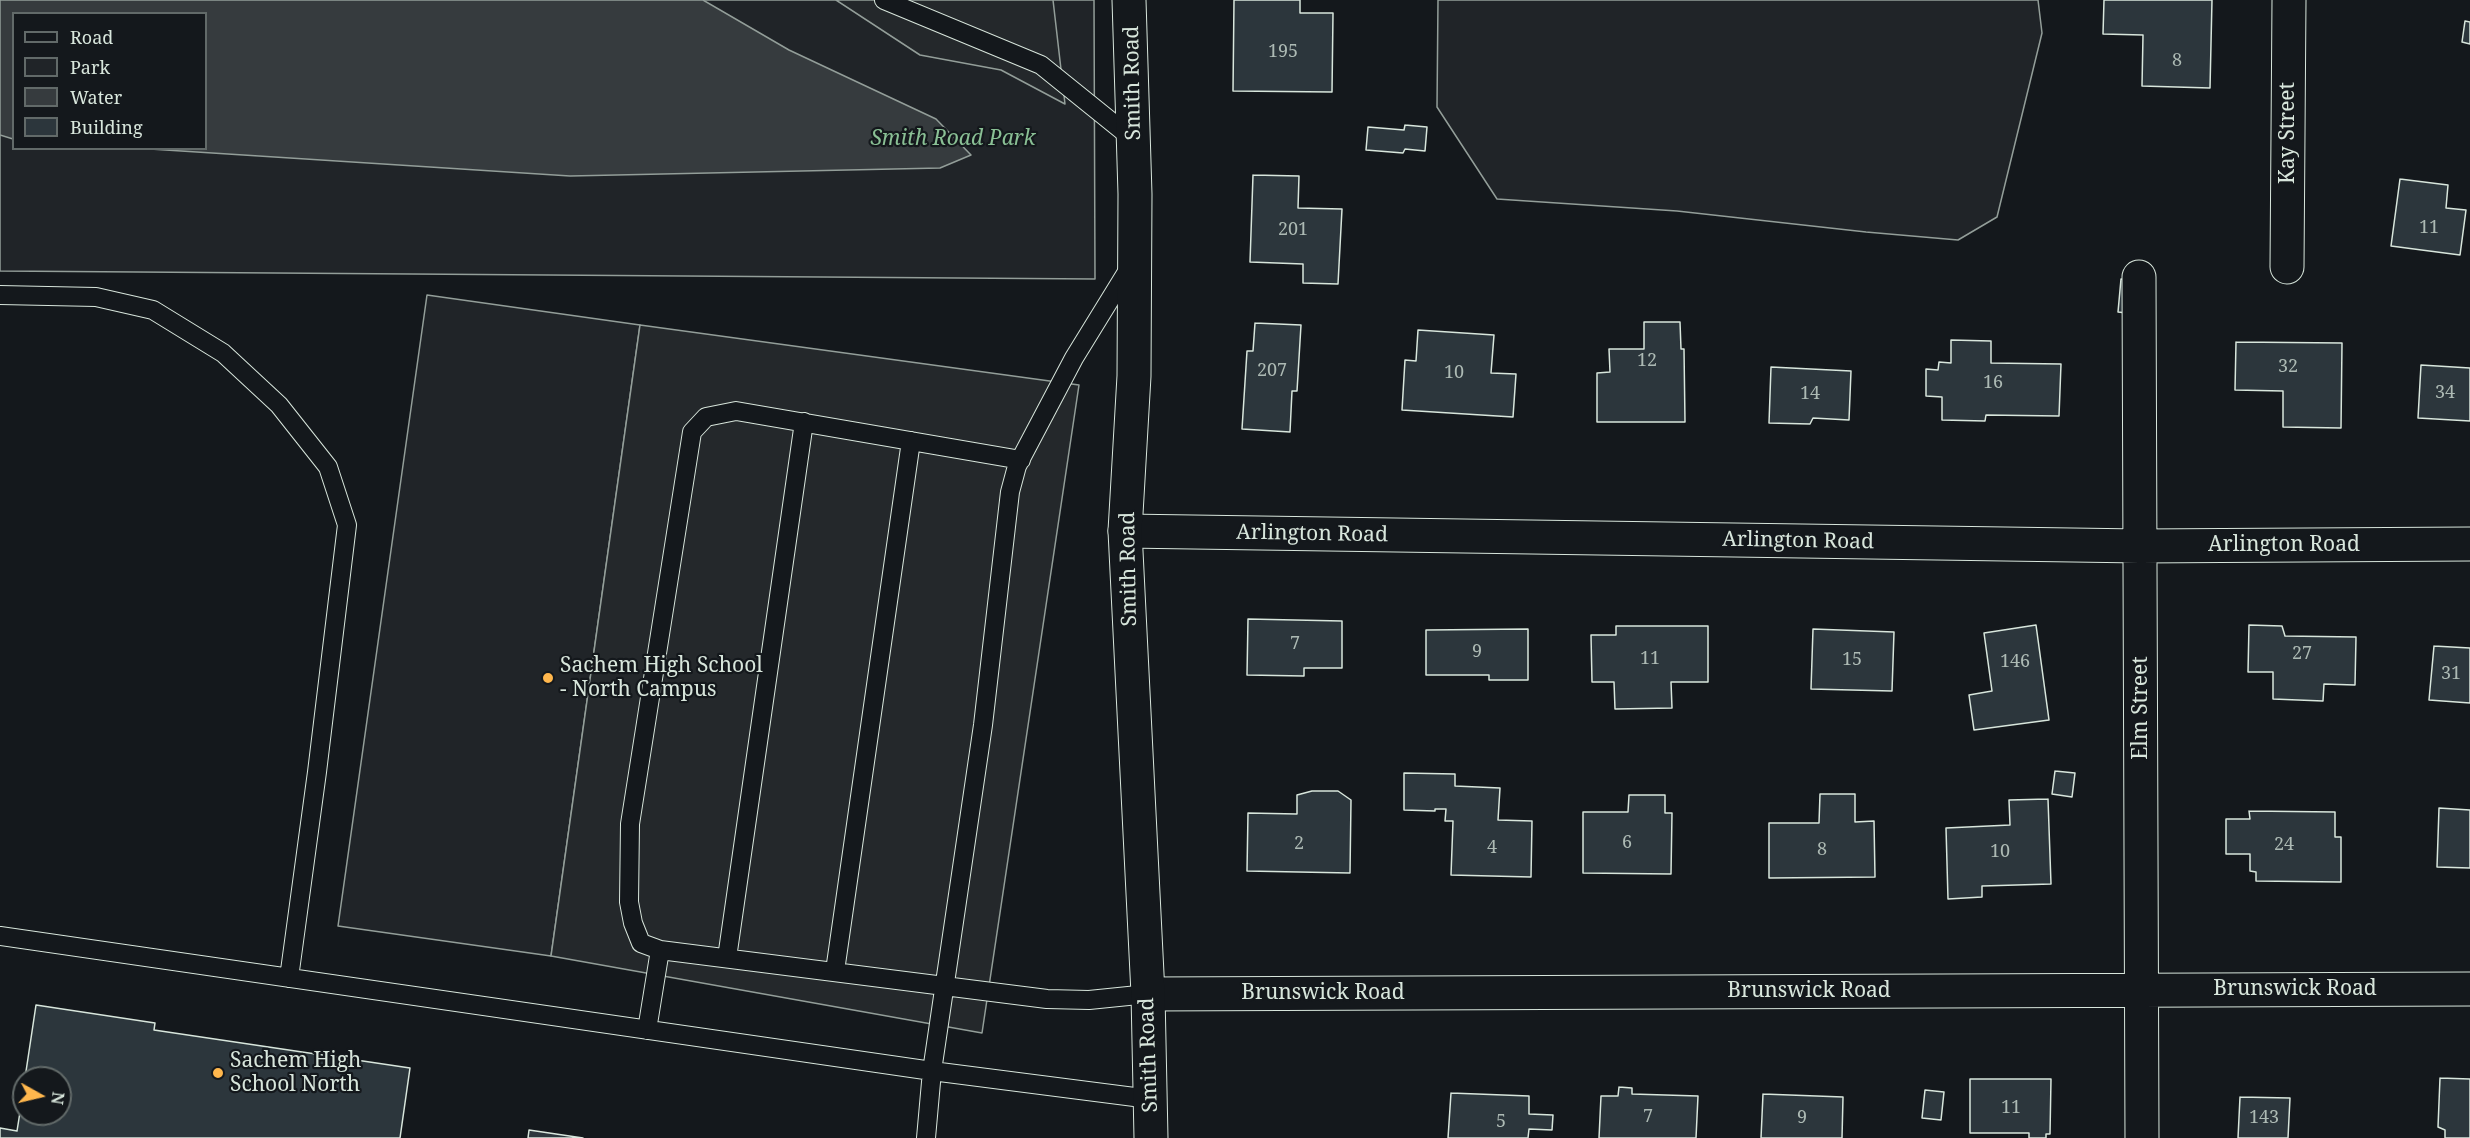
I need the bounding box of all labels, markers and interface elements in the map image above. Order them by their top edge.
legend [12,12,207,150]
text: Road [70,25,113,49]
street label: Smith Road [1119,25,1147,141]
house number: 195 [1268,41,1298,63]
house number: 8 [2172,50,2182,72]
text: Park [70,55,110,79]
street label: Kay Street [2275,82,2301,184]
text: Water [70,85,122,109]
text: Building [70,115,143,139]
park label: Smith Road Park [870,126,1036,152]
house number: 11 [2419,217,2439,239]
house number: 201 [1278,219,1308,241]
house number: 12 [1637,350,1657,372]
house number: 32 [2278,356,2298,378]
house number: 207 [1257,360,1287,382]
house number: 10 [1444,362,1464,384]
house number: 16 [1983,372,2003,394]
house number: 34 [2435,382,2455,404]
house number: 14 [1800,383,1820,405]
street label: Smith Road [1115,511,1143,627]
street label: Arlington Road [1236,520,1388,548]
street label: Arlington Road [1722,527,1874,555]
street label: Arlington Road [2208,532,2360,558]
house number: 7 [1290,633,1300,655]
house number: 9 [1472,641,1482,663]
house number: 27 [2292,643,2312,665]
house number: 11 [1640,648,1660,670]
house number: 15 [1842,649,1862,671]
house number: 146 [2000,651,2030,673]
place label: Sachem High School - North Campus [560,653,763,703]
street label: Elm Street [2128,656,2154,760]
house number: 31 [2441,663,2461,685]
marker: Sachem High School - North Campus [541,671,555,685]
house number: 6 [1622,832,1632,854]
house number: 2 [1294,833,1304,855]
house number: 24 [2274,834,2294,856]
house number: 4 [1487,837,1497,859]
house number: 8 [1817,839,1827,861]
house number: 10 [1990,841,2010,863]
street label: Brunswick Road [2213,976,2377,1002]
street label: Brunswick Road [1727,978,1891,1004]
street label: Brunswick Road [1241,980,1405,1006]
street label: Smith Road [1134,997,1164,1113]
place label: Sachem High School North [230,1048,361,1098]
north arrow [12,1066,72,1126]
marker: Sachem High School North [211,1066,225,1080]
text: N [46,1090,70,1106]
house number: 11 [2001,1097,2021,1119]
house number: 7 [1643,1106,1653,1128]
house number: 9 [1797,1107,1807,1129]
house number: 143 [2249,1107,2279,1129]
house number: 5 [1496,1111,1506,1133]

